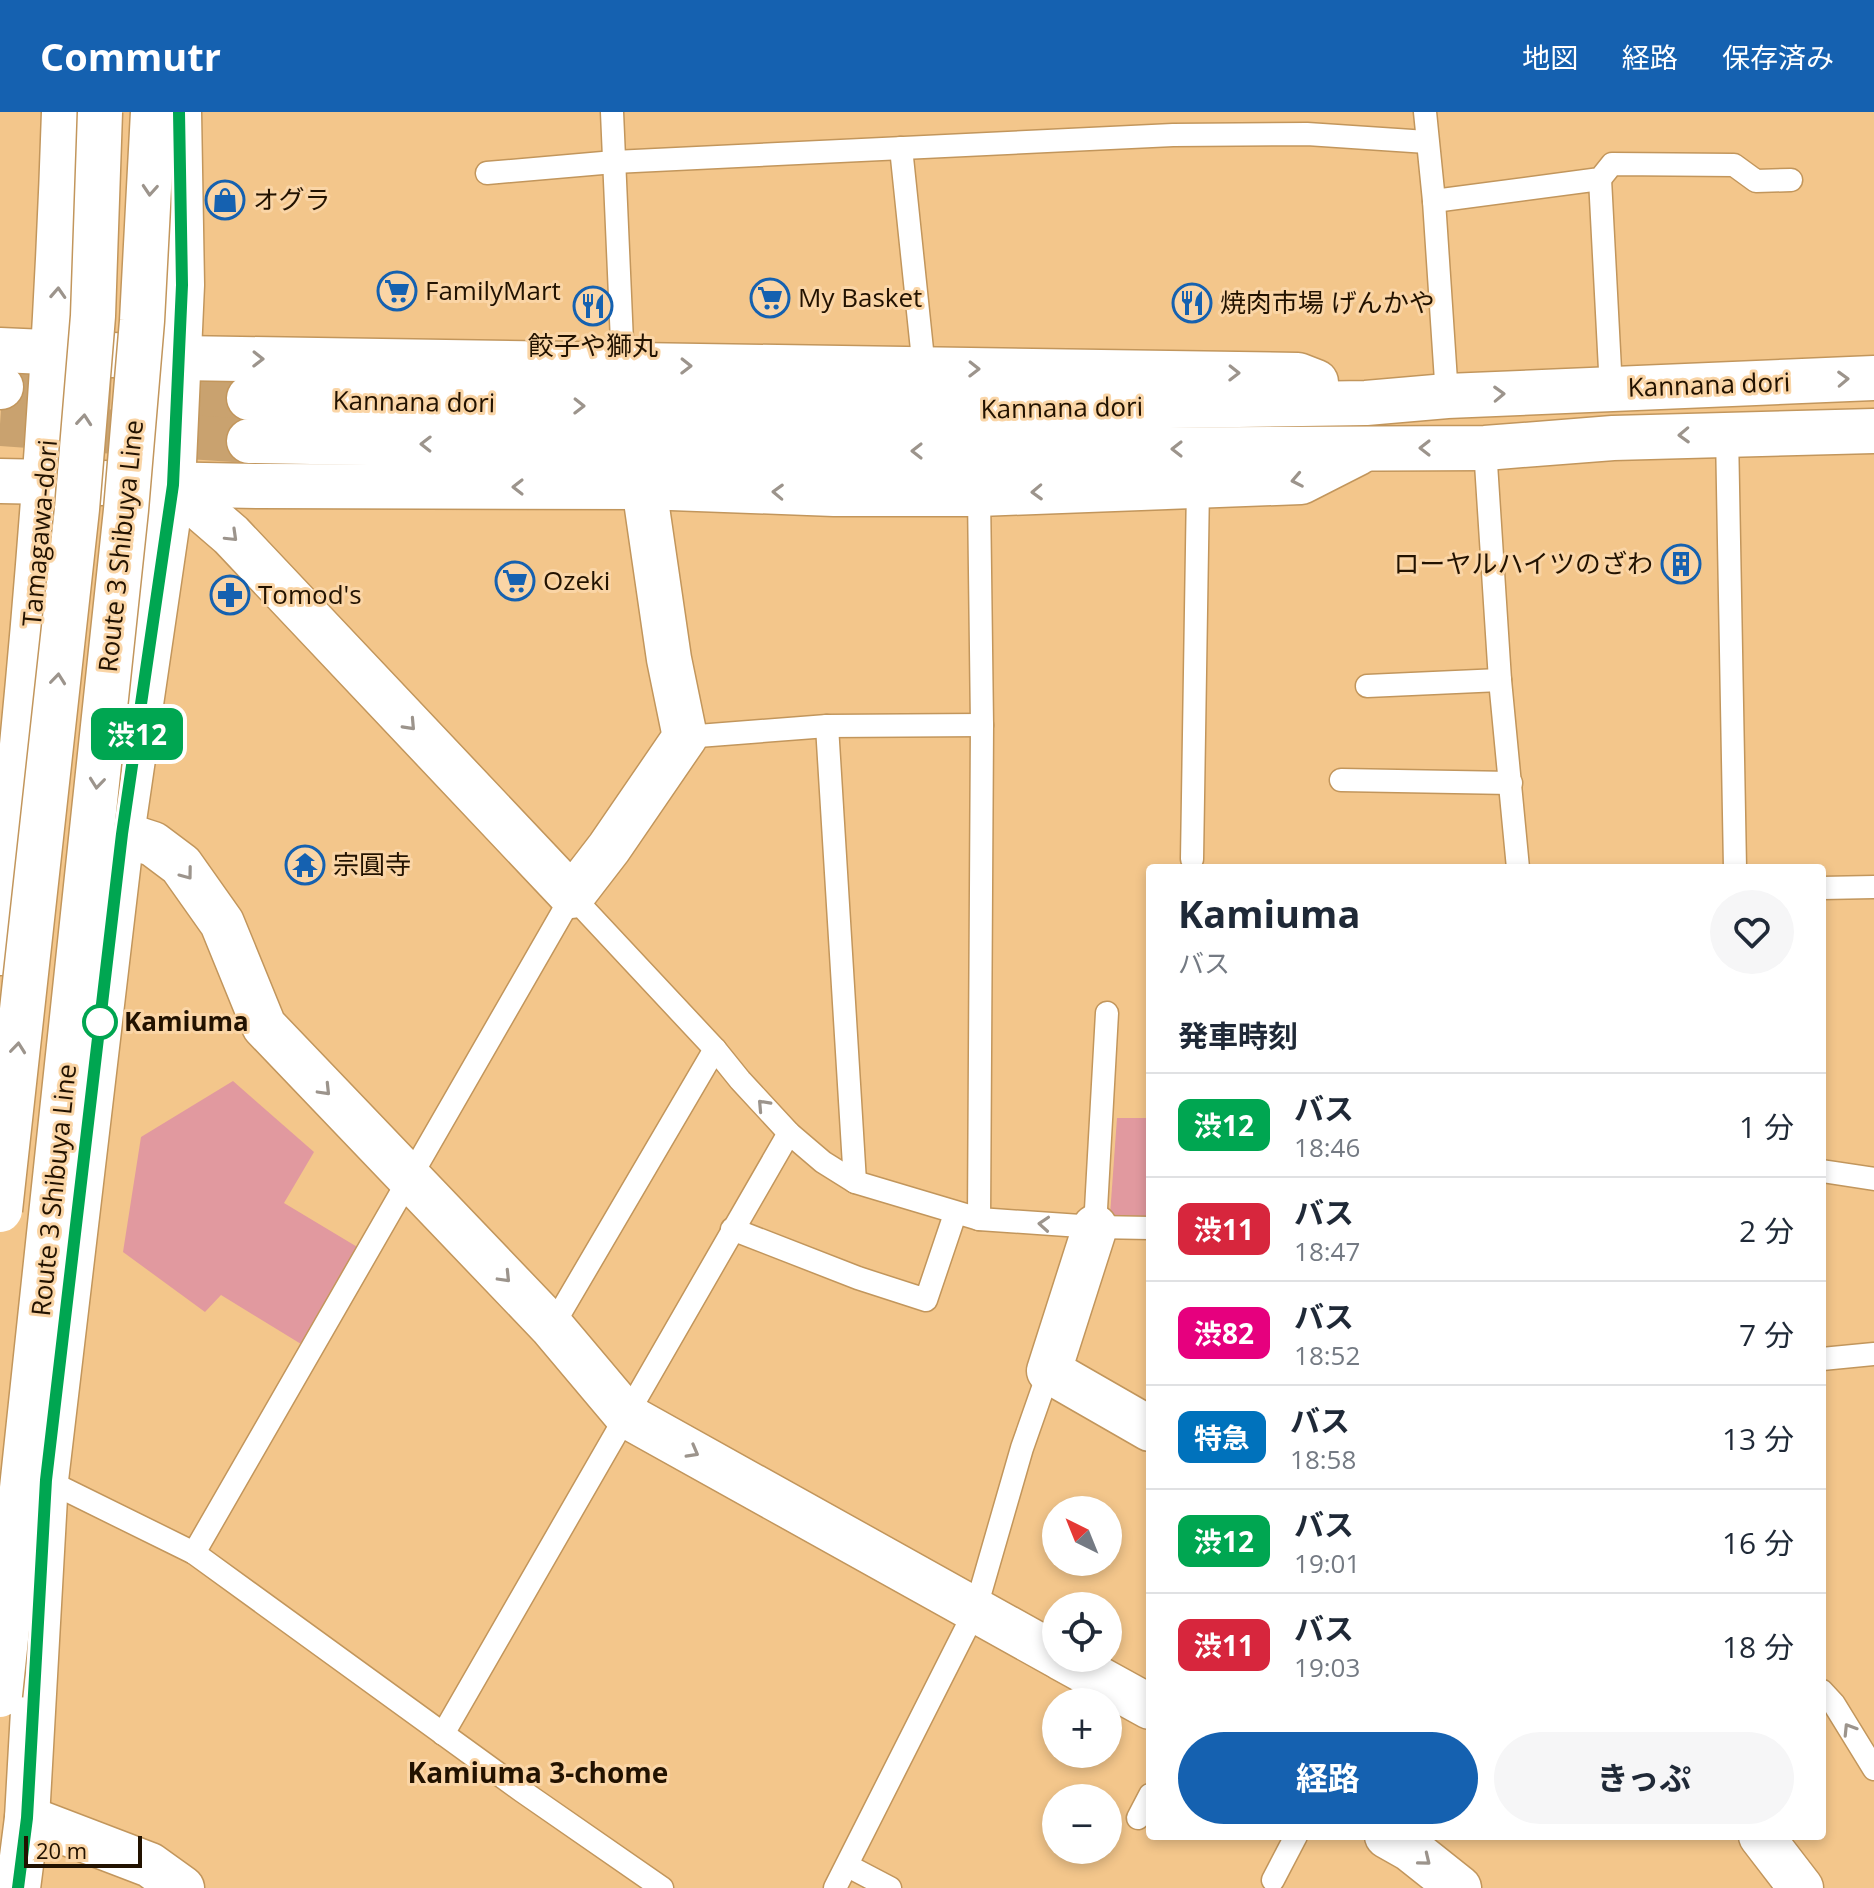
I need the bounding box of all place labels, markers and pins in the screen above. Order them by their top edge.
shop icon: オグラ [204,179,246,221]
place label: オグラ [253,181,330,217]
supermarket icon: FamilyMart [376,270,418,312]
place label: FamilyMart [425,272,561,308]
supermarket icon: My Basket [749,277,791,319]
place label: My Basket [798,279,922,315]
restaurant icon: 焼肉市場 げんかや [1171,282,1213,324]
place label: 焼肉市場 げんかや [1220,284,1435,320]
restaurant icon: 餃子や獅丸 [572,285,614,327]
place label: 餃子や獅丸 [528,327,658,363]
building icon: ローヤルハイツのざわ [1660,543,1702,585]
place label: ローヤルハイツのざわ [1394,545,1653,581]
supermarket icon: Ozeki [494,560,536,602]
place label: Ozeki [543,562,610,598]
pharmacy icon: Tomod's [209,574,251,616]
place label: Tomod's [258,576,362,612]
temple icon: 宗圓寺 [284,844,326,886]
place label: 宗圓寺 [333,846,411,882]
place label: Kamiuma [124,1003,249,1039]
marker: Kamiuma [83,1005,117,1039]

